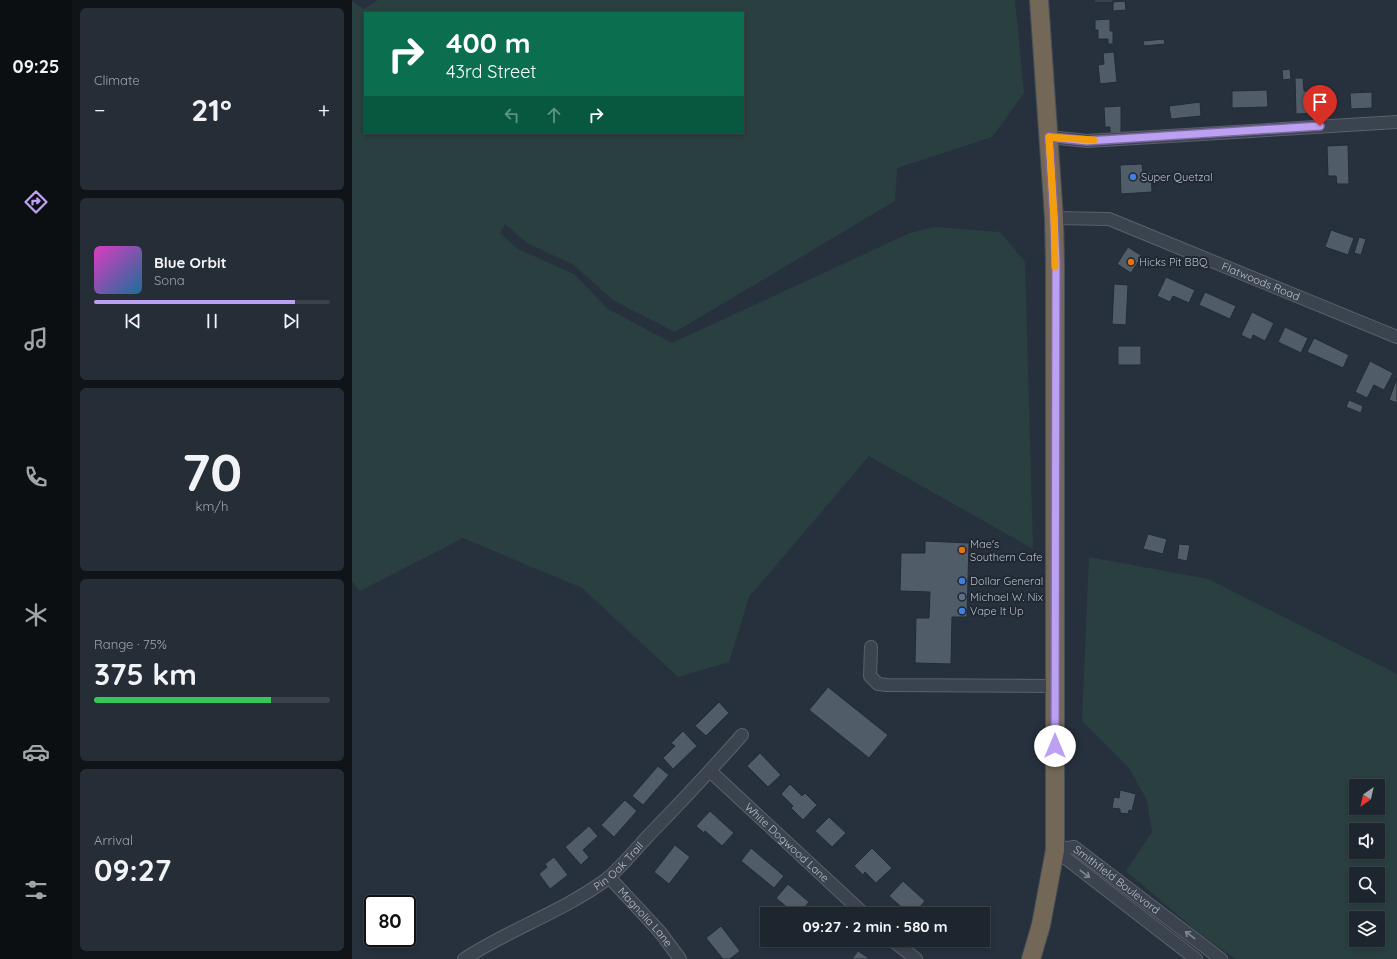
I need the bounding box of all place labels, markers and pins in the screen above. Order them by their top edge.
pin [1303,85,1337,126]
place label: Super Quetzal [1141,170,1213,184]
marker: Super Quetzal [1128,172,1138,182]
place label: Hicks Pit BBQ [1139,255,1208,269]
marker: Hicks Pit BBQ [1126,257,1136,267]
place label: Mae's Southern Cafe [970,537,1042,564]
marker: Mae's Southern Cafe [957,545,967,555]
place label: Dollar General [970,574,1043,588]
marker: Dollar General [957,576,967,586]
place label: Michael W. Nix [970,590,1043,604]
marker: Michael W. Nix [957,592,967,602]
place label: Vape It Up [970,604,1024,618]
marker: Vape It Up [957,606,967,616]

